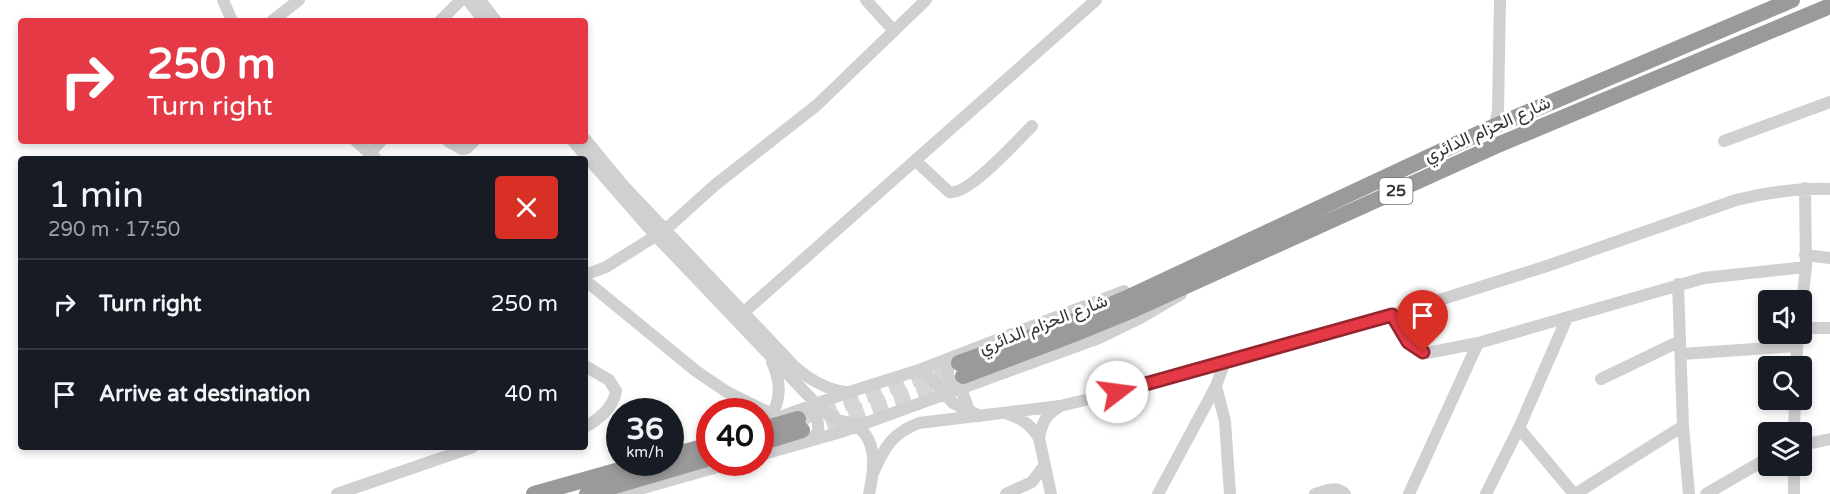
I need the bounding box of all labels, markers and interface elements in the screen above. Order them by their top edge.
text: 250 m [147,39,276,90]
icon: right [48,42,126,120]
text: Turn right [147,90,273,123]
street label: شارع الحزام الدائري [1420,91,1555,170]
text: 1 min [48,174,144,217]
button: close [495,176,558,239]
road number: 25 [1380,178,1412,204]
text: 290 m · 17:50 [48,218,180,242]
icon: right [48,288,81,321]
street label: شارع الحزام الدائري [976,289,1112,362]
pin [1397,290,1448,352]
map controls [1758,290,1812,476]
button: sound [1758,290,1812,344]
text: Turn right [99,291,201,317]
text: 250 m [491,291,558,317]
icon: arrive [1406,299,1439,332]
button: search [1758,356,1812,410]
position arrow [1085,360,1149,424]
icon: arrive [48,378,81,411]
text: Arrive at destination [99,381,310,407]
text: 40 m [504,381,558,407]
speed limit sign: 40 [696,398,774,476]
text: 36 [626,411,664,448]
button: layers [1758,422,1812,476]
text: km/h [626,443,664,461]

